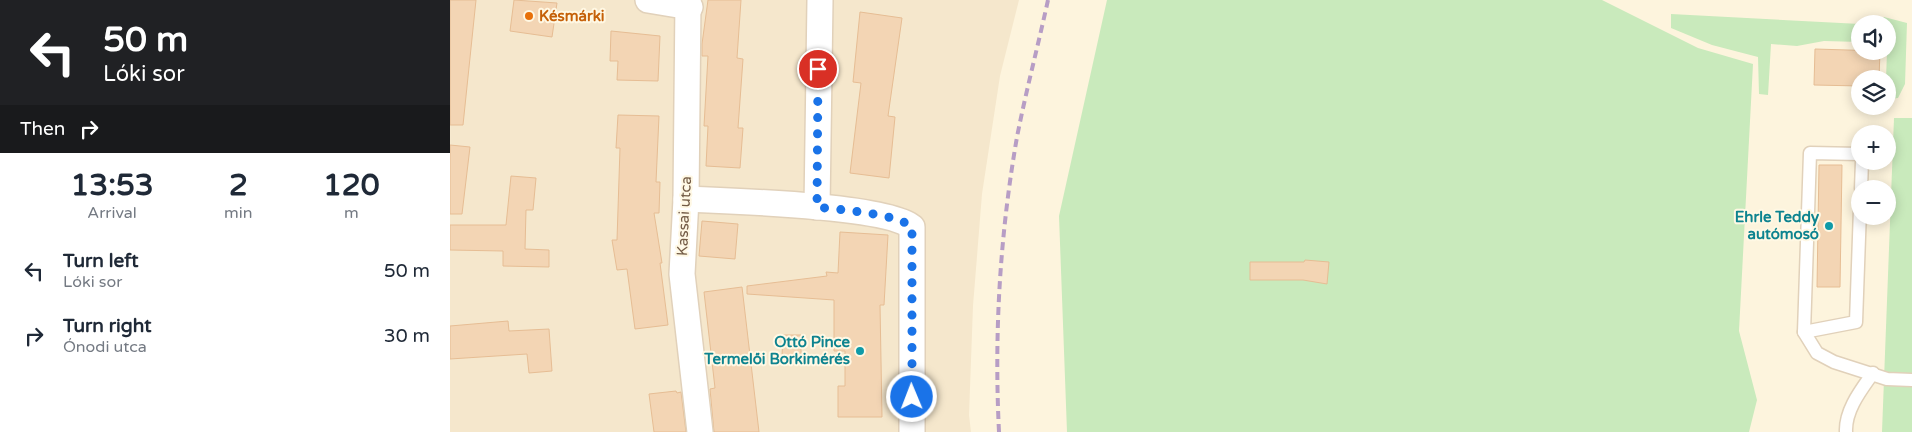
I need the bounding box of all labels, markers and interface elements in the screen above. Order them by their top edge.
place label: Késmárki [539,7,605,25]
marker: Késmárki [523,10,535,22]
map controls [1851,15,1896,225]
button: sound [1851,15,1896,60]
text: 50 m [103,19,188,61]
icon: left [20,20,85,85]
pin [797,48,839,90]
icon: arrive [804,55,832,83]
text: Lóki sor [103,61,185,87]
button: layers [1851,70,1896,115]
icon: right [75,115,103,143]
text: Then [20,118,65,140]
button: + [1851,125,1896,170]
text: 13:53 [70,167,154,204]
text: 2 [229,167,248,204]
text: 120 [323,167,380,204]
street label: Kassai utca [673,176,695,256]
button: − [1851,180,1896,225]
text: Arrival [87,203,137,223]
text: min [224,203,253,223]
text: m [344,203,359,223]
place label: Ehrle Teddy autómosó [1735,208,1819,243]
marker: Ehrle Teddy autómosó [1823,220,1835,232]
text: Turn left [63,250,139,272]
icon: left [20,257,48,285]
text: 50 m [384,260,430,282]
text: Lóki sor [63,272,122,292]
text: Turn right [63,315,151,337]
icon: right [20,322,48,350]
text: 30 m [384,325,430,347]
place label: Ottó Pince Termelői Borkimérés [703,333,851,368]
text: Ónodi utca [63,337,147,357]
marker: Ottó Pince Termelői Borkimérés [854,345,866,357]
position arrow [885,370,937,422]

